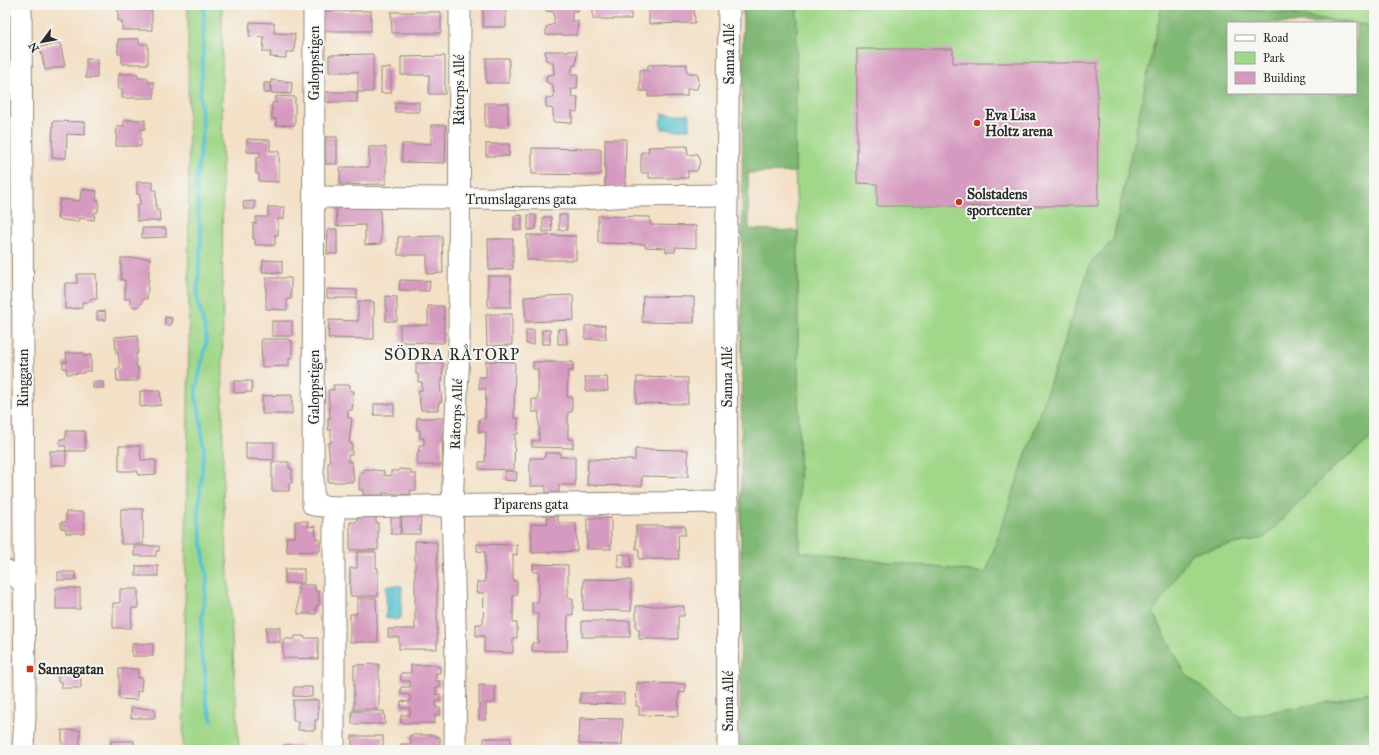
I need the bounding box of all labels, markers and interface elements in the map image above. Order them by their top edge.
north arrow [22,22,62,62]
legend [1227,22,1357,94]
street label: Sanna Allé [721,23,738,84]
street label: Galoppstigen [306,25,323,100]
text: Road [1263,31,1289,45]
text: N [26,39,42,54]
text: Park [1263,51,1285,65]
street label: Råtorps Allé [451,54,468,126]
text: Building [1263,71,1306,86]
place label: Eva Lisa Holtz arena [985,107,1054,140]
marker: Eva Lisa Holtz arena [972,118,982,128]
place label: Solstadens sportcenter [967,186,1032,220]
street label: Trumslagarens gata [465,191,577,208]
marker: Solstadens sportcenter [954,197,964,207]
district label: SÖDRA RÅTORP [384,344,520,364]
street label: Sanna Allé [719,346,736,407]
street label: Ringgatan [15,348,32,407]
street label: Galoppstigen [306,349,323,424]
street label: Råtorps Allé [447,378,466,450]
street label: Piparens gata [494,496,568,513]
place label: Sannagatan [38,661,104,679]
marker: Sannagatan [25,664,35,674]
street label: Sanna Allé [720,670,737,731]

